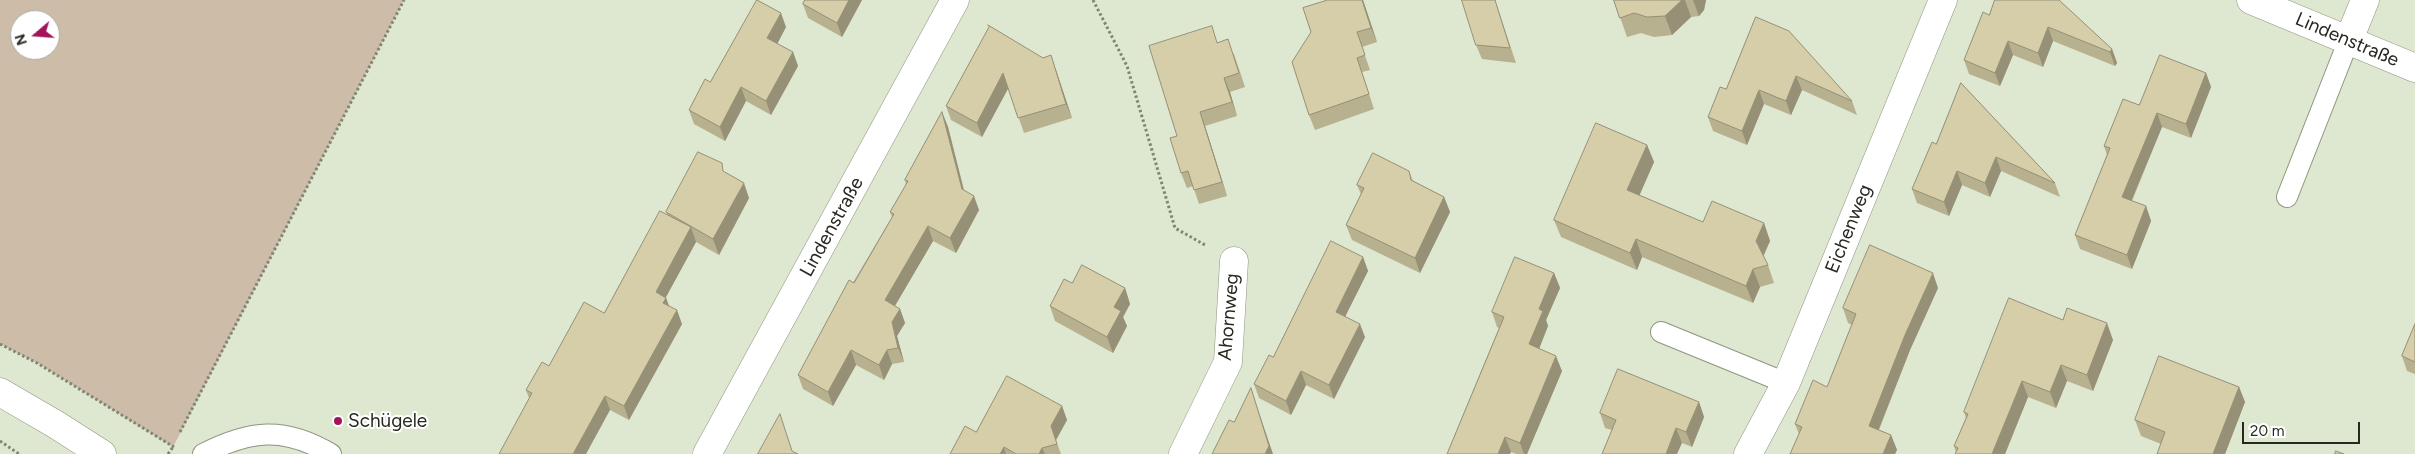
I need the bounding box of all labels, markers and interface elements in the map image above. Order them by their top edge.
street label: Lindenstraße [2292,8,2402,72]
north arrow [10,10,60,60]
text: N [11,32,31,47]
street label: Lindenstraße [795,173,869,281]
street label: Eichenweg [1821,181,1877,277]
street label: Ahornweg [1214,272,1244,362]
place label: Schügele [348,410,427,432]
scale bar [2245,412,2362,444]
marker: Schügele [332,415,344,427]
text: 20 m [2250,422,2284,440]

